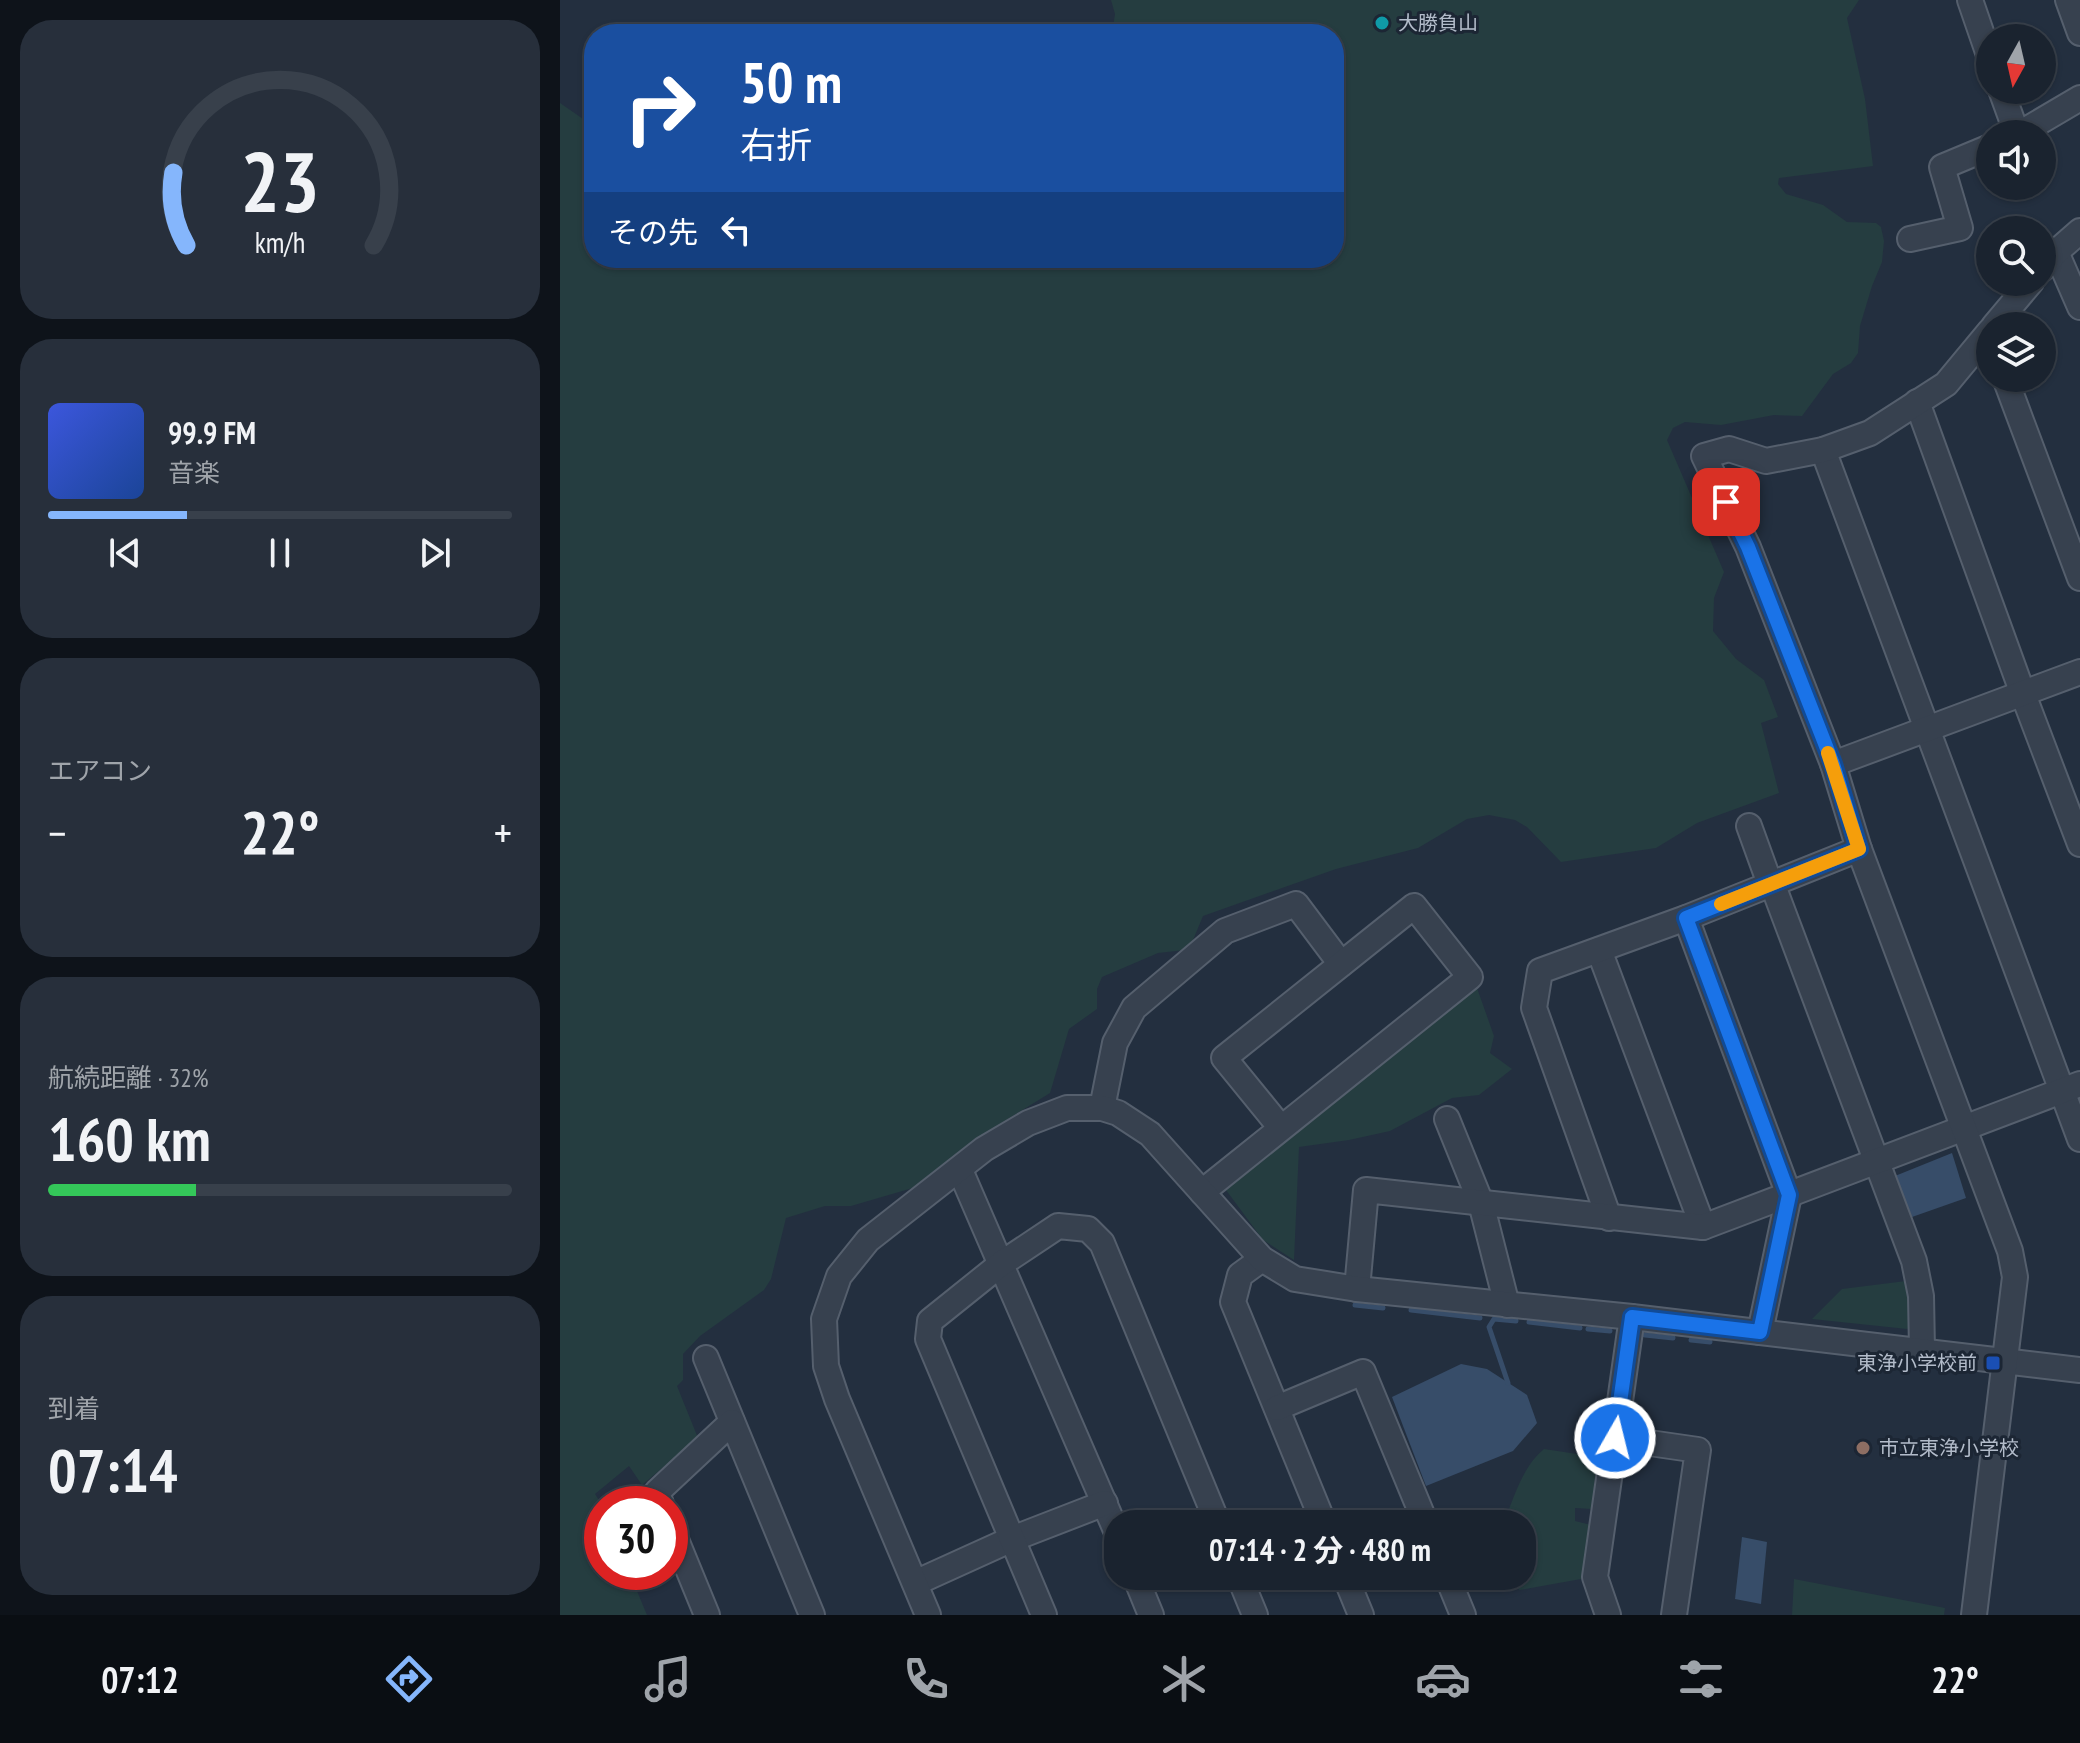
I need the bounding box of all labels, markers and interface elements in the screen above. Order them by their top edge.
place label: 大勝負山 [1398,10,1478,36]
marker: 大勝負山 [1373,14,1391,32]
north arrow [1976,24,2056,104]
map controls [1976,24,2056,392]
text: 50 m [740,46,842,118]
icon: right [608,56,712,160]
button: sound [1976,120,2056,200]
text: 右折 [740,121,812,168]
text: 23 [240,126,320,234]
icon: left [714,208,758,252]
text: その先 [608,212,698,251]
button: search [1976,216,2056,296]
text: km/h [255,224,305,261]
button: layers [1976,312,2056,392]
text: 99.9 FM [168,413,256,452]
text: 音楽 [168,456,220,489]
pin [1692,468,1760,536]
icon: arrive [1704,480,1748,524]
icon: previous [103,531,147,575]
icon: pause [258,531,302,575]
icon: next [413,531,457,575]
text: エアコン [48,754,152,787]
text: 22° [240,793,320,871]
text: − [48,804,66,861]
text: + [494,804,512,861]
text: 航続距離 · 32% [48,1061,209,1094]
text: 160 km [48,1100,211,1178]
place label: 東浄小学校前 [1857,1350,1977,1376]
marker: 東浄小学校前 [1984,1354,2002,1372]
text: 到着 [48,1392,100,1425]
position arrow [1573,1396,1657,1480]
text: 07:14 [48,1431,178,1509]
place label: 市立東浄小学校 [1879,1435,2019,1461]
marker: 市立東浄小学校 [1854,1439,1872,1457]
speed limit sign: 30 [584,1486,688,1590]
text: 07:14 · 2 分 · 480 m [1209,1530,1431,1569]
icon: directions [381,1651,437,1707]
icon: music [640,1651,696,1707]
icon: phone [898,1651,954,1707]
icon: climate [1156,1651,1212,1707]
icon: car [1415,1651,1471,1707]
icon: filters [1673,1651,1729,1707]
text: 07:12 [101,1656,179,1703]
text: 22° [1931,1656,1979,1703]

